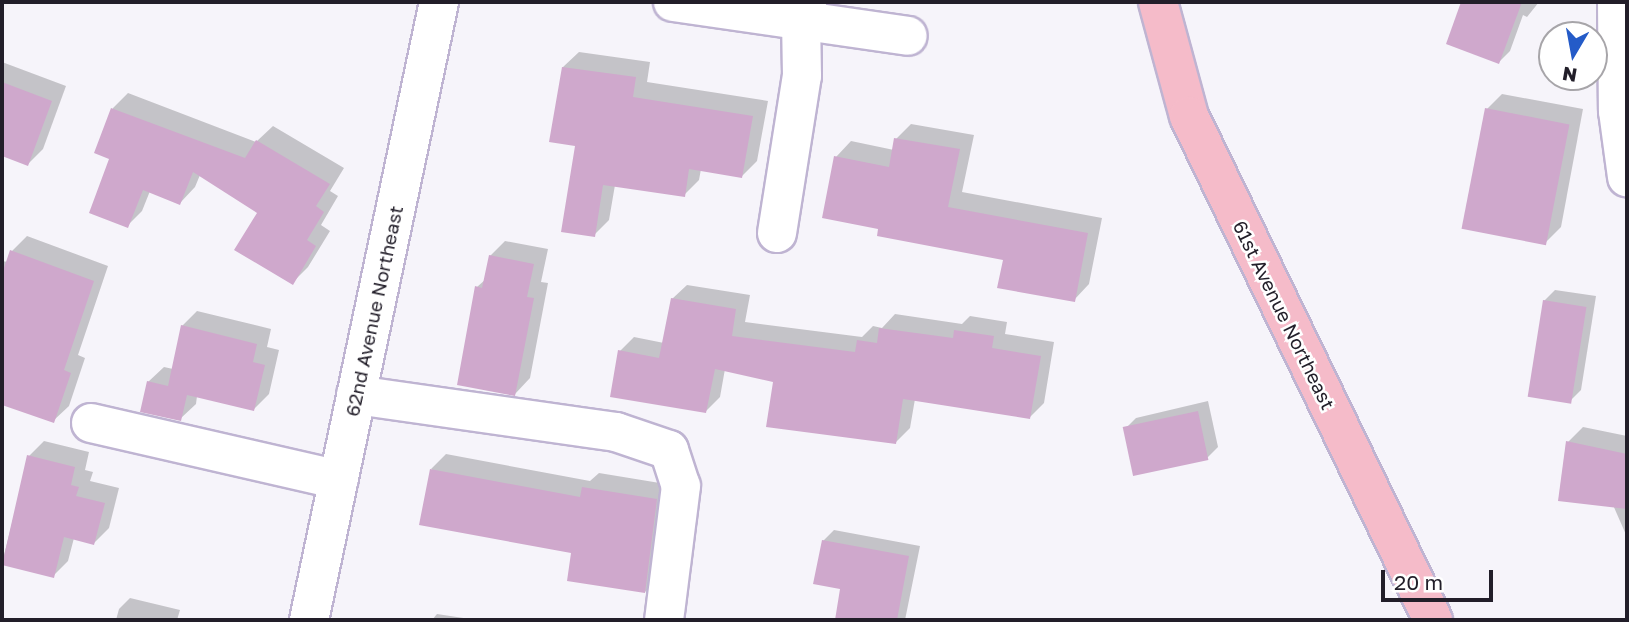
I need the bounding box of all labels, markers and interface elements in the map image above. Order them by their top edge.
north arrow [1538,21,1608,91]
text: N [1561,63,1579,88]
street label: 62nd Avenue Northeast [341,204,407,418]
street label: 61st Avenue Northeast [1228,217,1340,413]
scale bar [1384,556,1496,600]
text: 20 m [1394,569,1443,595]

